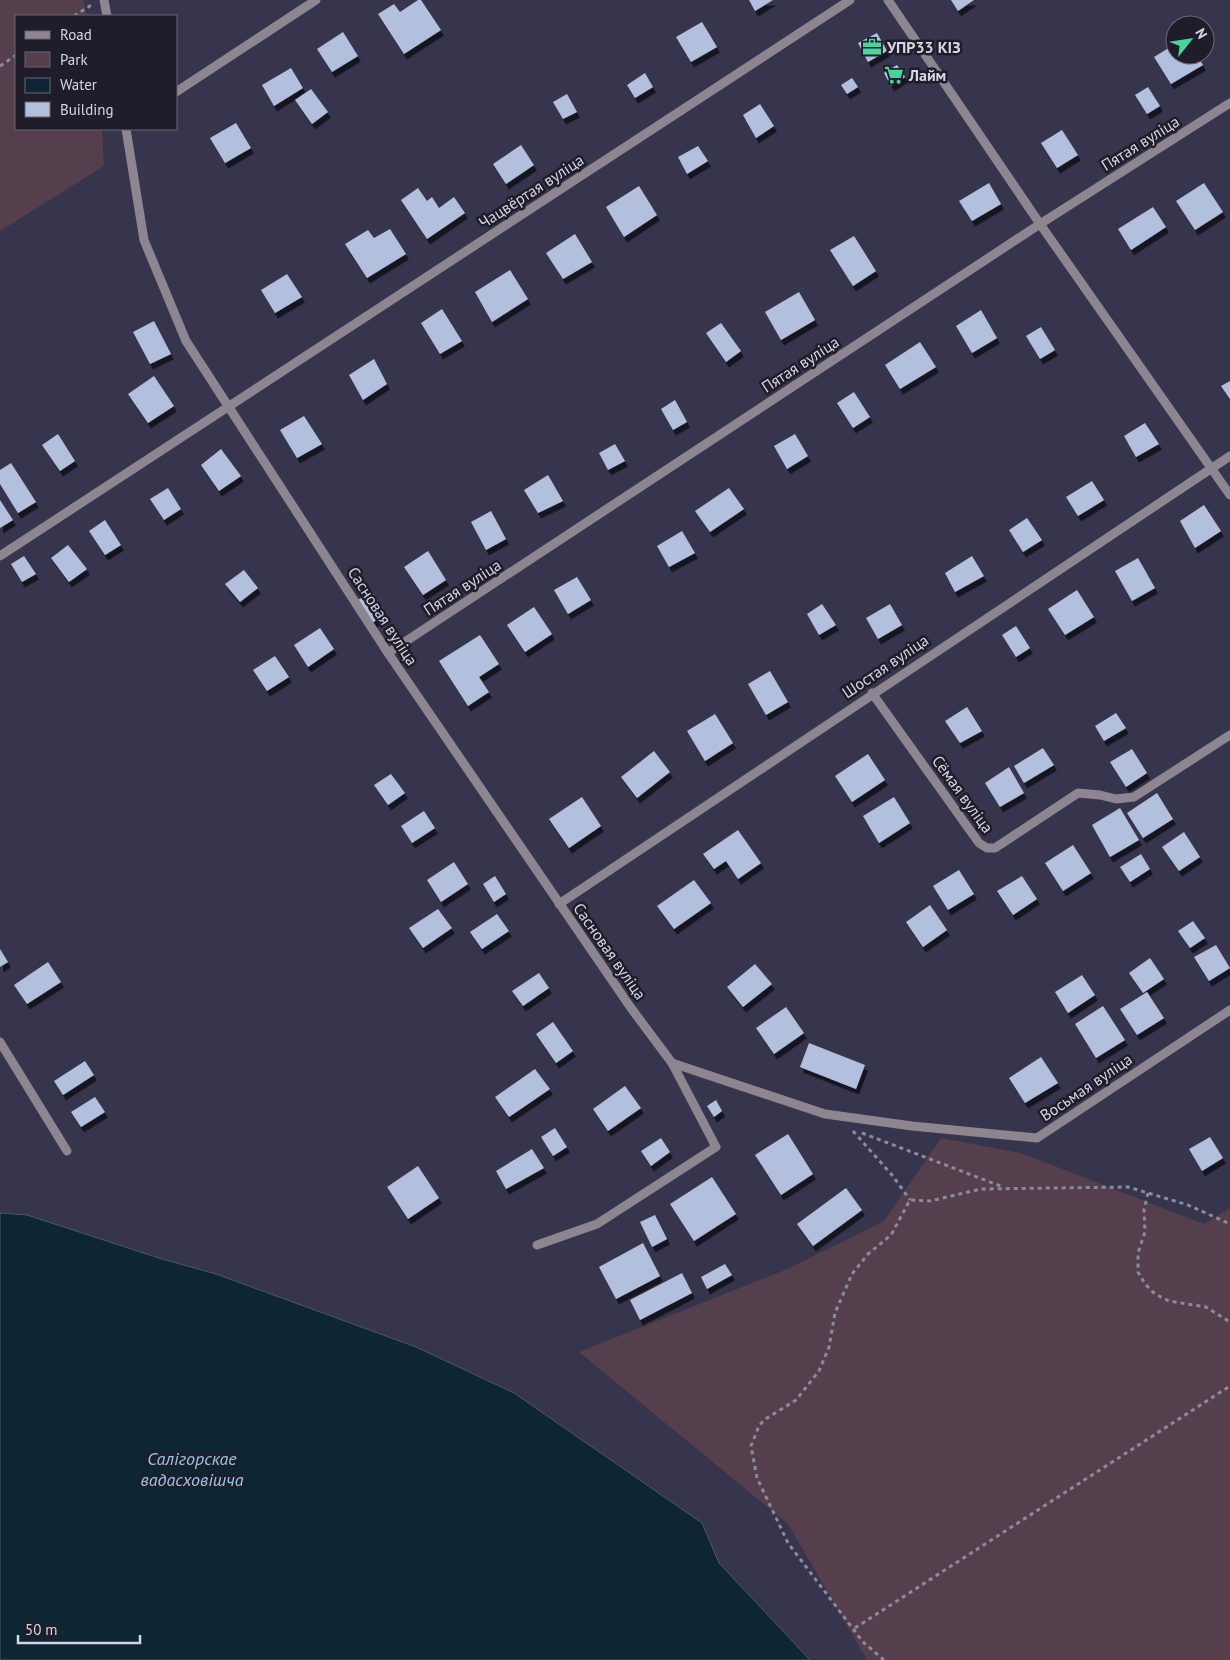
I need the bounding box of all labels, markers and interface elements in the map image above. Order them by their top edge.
legend [15,15,178,130]
north arrow [1165,15,1215,65]
text: Road [60,25,92,44]
text: N [1191,25,1211,42]
office icon: УПР33 КІЗ [861,36,883,58]
place label: УПР33 КІЗ [886,37,961,57]
text: Park [60,50,88,69]
supermarket icon: Лайм [883,64,905,86]
place label: Лайм [908,65,946,85]
text: Water [60,75,97,94]
text: Building [60,100,114,119]
street label: Пятая вуліца [1097,111,1183,175]
street label: Чацвёртая вуліца [475,150,587,232]
street label: Пятая вуліца [757,331,843,397]
street label: Пятая вуліца [419,554,505,620]
street label: Сасновая вуліца [344,563,422,669]
street label: Шостая вуліца [838,630,932,702]
street label: Сёмая вуліца [928,751,998,837]
street label: Сасновая вуліца [569,899,651,1003]
street label: Восьмая вуліца [1036,1049,1136,1125]
water label: Салігорскае вадасховішча [141,1447,244,1491]
scale bar [18,1612,140,1644]
text: 50 m [25,1620,58,1639]

